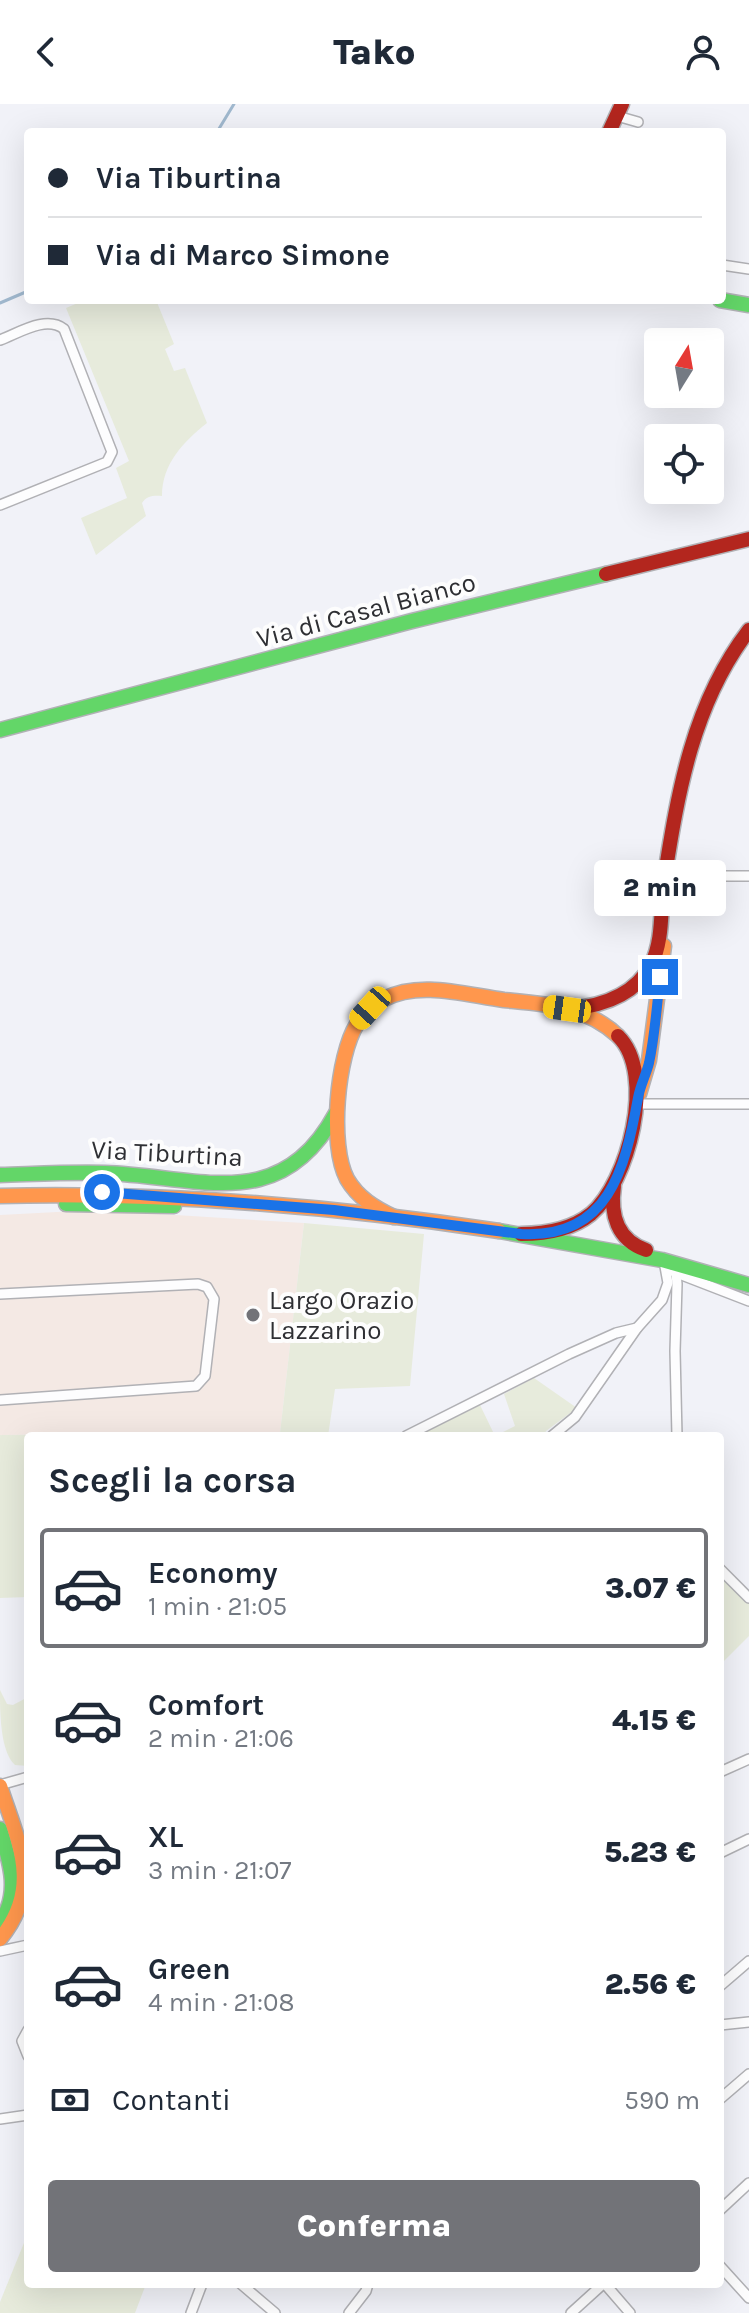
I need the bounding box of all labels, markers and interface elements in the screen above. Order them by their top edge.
icon: back [24,30,68,74]
icon: person [681,30,725,74]
text: Tako [333,31,416,73]
text: Via Tiburtina [96,160,282,196]
text: Via di Marco Simone [96,237,390,273]
north arrow [644,328,724,408]
map controls [644,328,724,504]
button: locate [644,424,724,504]
street label: Via di Casal Bianco [253,566,479,655]
callout: 2 min [594,861,726,917]
text: 2 min [623,872,697,903]
route end [642,959,678,995]
car [345,982,395,1034]
car [542,994,592,1024]
street label: Via Tiburtina [90,1134,244,1173]
route start [84,1174,120,1210]
place label: Largo Orazio Lazzarino [269,1285,414,1346]
marker: Largo Orazio Lazzarino [244,1306,262,1324]
text: Scegli la corsa [48,1459,297,1501]
icon: car [52,1552,124,1624]
text: Economy [148,1555,278,1591]
text: 3.07 € [605,1570,696,1606]
text: 1 min · 21:05 [148,1591,287,1622]
icon: car [52,1684,124,1756]
text: Comfort [148,1687,264,1723]
text: 4.15 € [612,1702,696,1738]
text: 2 min · 21:06 [148,1723,294,1754]
icon: car [52,1816,124,1888]
text: XL [148,1819,183,1855]
text: 5.23 € [604,1834,696,1870]
text: 3 min · 21:07 [148,1855,292,1886]
icon: car [52,1948,124,2020]
text: Green [148,1951,231,1987]
text: 2.56 € [604,1966,696,2002]
text: 4 min · 21:08 [148,1987,295,2018]
icon: cash [48,2078,92,2122]
text: Contanti [112,2082,231,2118]
text: 590 m [624,2085,700,2116]
button: Conferma [48,2180,700,2272]

